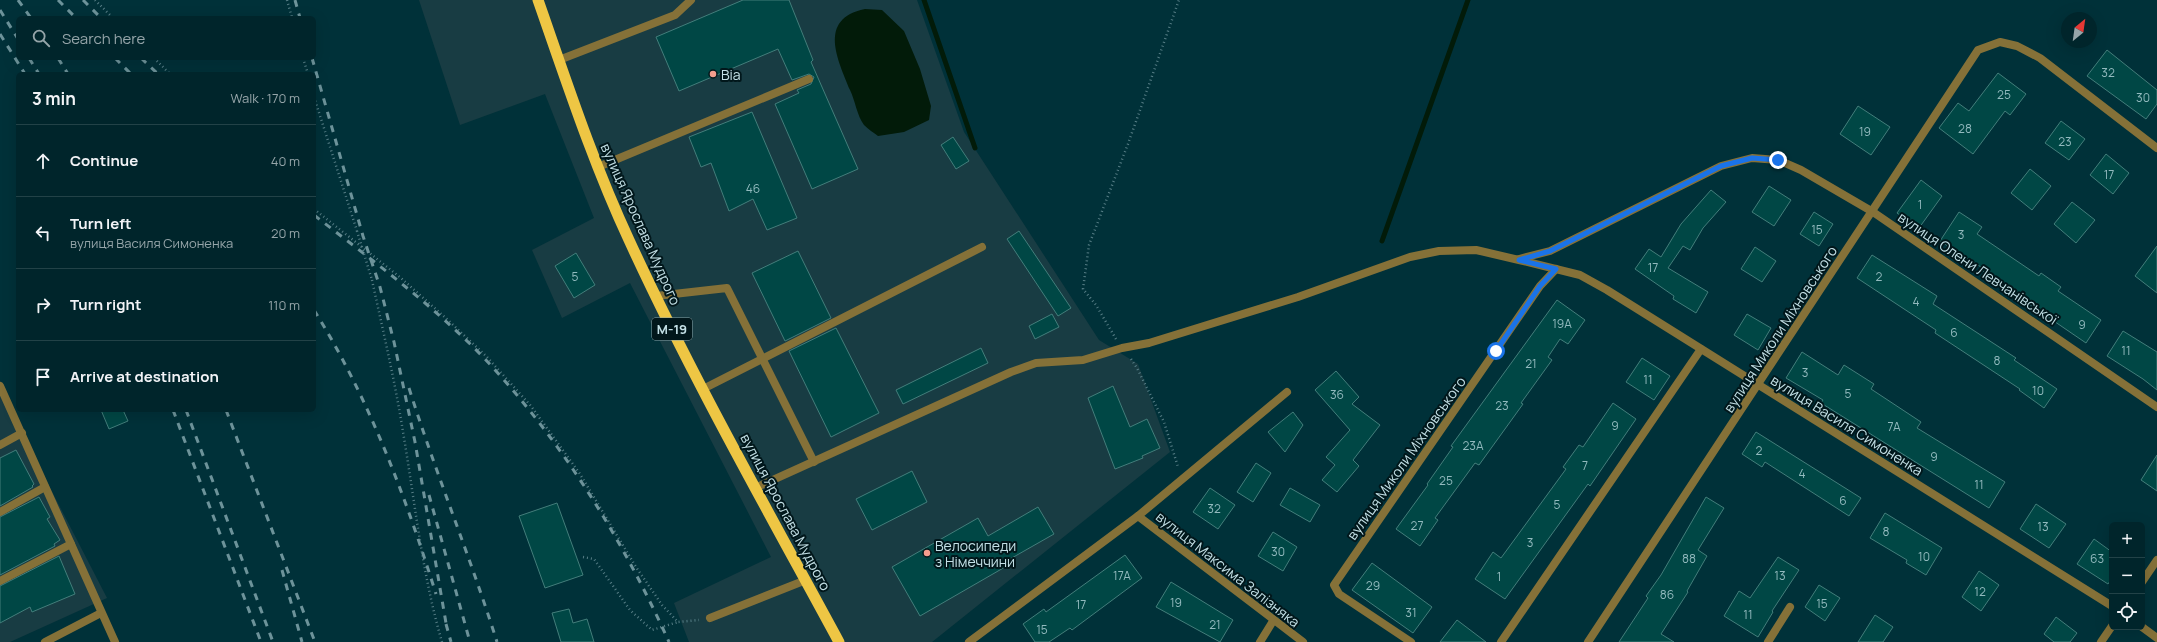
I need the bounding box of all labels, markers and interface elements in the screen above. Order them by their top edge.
north arrow [2061,12,2097,48]
search box [16,16,316,60]
icon: search [30,27,52,49]
text: Search here [62,28,145,49]
house number: 32 [2101,64,2115,81]
place label: Віа [721,65,741,84]
marker: Віа [708,69,718,79]
house number: 25 [1997,86,2011,103]
text: 3 min [32,87,76,110]
text: Walk · 170 m [230,89,300,107]
house number: 30 [2136,89,2150,106]
house number: 28 [1958,120,1972,137]
house number: 19 [1859,123,1871,140]
house number: 23 [2058,133,2072,150]
street label: вулиця Ярослава Мудрого [597,140,685,308]
icon: ahead [32,150,54,172]
text: Continue [70,150,138,171]
route end [1769,151,1787,169]
text: 40 m [271,152,300,170]
house number: 17 [2104,166,2114,183]
house number: 46 [746,180,760,197]
house number: 1 [1918,196,1922,213]
street label: вулиця Олени Левчанівської [1894,207,2062,329]
text: Turn left [70,213,132,234]
house number: 15 [1811,221,1823,238]
icon: left [32,222,54,244]
text: 20 m [271,224,300,242]
house number: 3 [1958,226,1964,243]
text: вулиця Василя Симоненка [70,234,233,252]
street label: вулиця Миколи Міхновського [1719,242,1841,416]
house number: 17 [1648,259,1658,276]
house number: 5 [572,268,579,285]
house number: 2 [1876,268,1883,285]
house number: 4 [1912,293,1920,310]
icon: right [32,294,54,316]
text: Turn right [70,294,141,315]
text: 110 m [268,296,300,314]
house number: 19А [1552,315,1572,332]
house number: 9 [2078,316,2086,333]
road number: М-19 [652,318,692,340]
house number: 6 [1950,324,1958,341]
route start [1487,342,1505,360]
house number: 11 [2121,342,2131,359]
house number: 8 [1994,352,2001,369]
house number: 21 [1525,355,1537,372]
house number: 3 [1802,364,1808,381]
icon: arrive [32,366,54,388]
text: Arrive at destination [70,366,219,387]
street label: вулиця Василя Симоненка [1767,370,1927,480]
house number: 11 [1643,371,1653,388]
street label: вулиця Миколи Міхновського [1342,373,1470,543]
house number: 10 [2032,382,2044,399]
house number: 5 [1845,385,1852,402]
house number: 36 [1330,386,1344,403]
house number: 23 [1495,397,1509,414]
house number: 9 [1611,417,1619,434]
house number: 7А [1887,418,1901,435]
street label: вулиця Ярослава Мудрого [737,430,835,594]
house number: 23А [1462,437,1484,454]
house number: 2 [1756,442,1763,459]
house number: 9 [1930,448,1938,465]
house number: 7 [1582,457,1588,474]
house number: 4 [1798,465,1806,482]
house number: 25 [1439,472,1453,489]
house number: 11 [1974,476,1984,493]
house number: 6 [1839,492,1847,509]
house number: 5 [1554,496,1561,513]
house number: 32 [1207,500,1221,517]
street label: вулиця Максима Залізняка [1152,507,1304,631]
house number: 27 [1411,517,1423,534]
house number: 13 [2037,518,2049,535]
map controls [2109,522,2145,630]
button: + [2109,522,2145,558]
house number: 8 [1883,523,1890,540]
house number: 3 [1527,534,1533,551]
place label: Велосипеди з Німеччини [935,536,1016,571]
house number: 30 [1271,543,1285,560]
marker: Велосипеди з Німеччини [922,548,932,558]
house number: 10 [1918,548,1930,565]
house number: 88 [1682,550,1696,567]
house number: 63 [2090,550,2104,567]
button: − [2109,558,2145,594]
house number: 17А [1113,567,1131,584]
house number: 13 [1774,567,1786,584]
house number: 1 [1497,568,1501,585]
house number: 29 [1366,577,1380,594]
house number: 12 [1974,583,1986,600]
house number: 86 [1660,586,1674,603]
house number: 19 [1170,594,1182,611]
button: locate [2109,594,2145,630]
house number: 15 [1816,595,1828,612]
house number: 17 [1076,596,1086,613]
house number: 31 [1405,604,1417,621]
house number: 11 [1743,606,1753,623]
house number: 21 [1209,616,1221,633]
house number: 15 [1036,621,1048,638]

